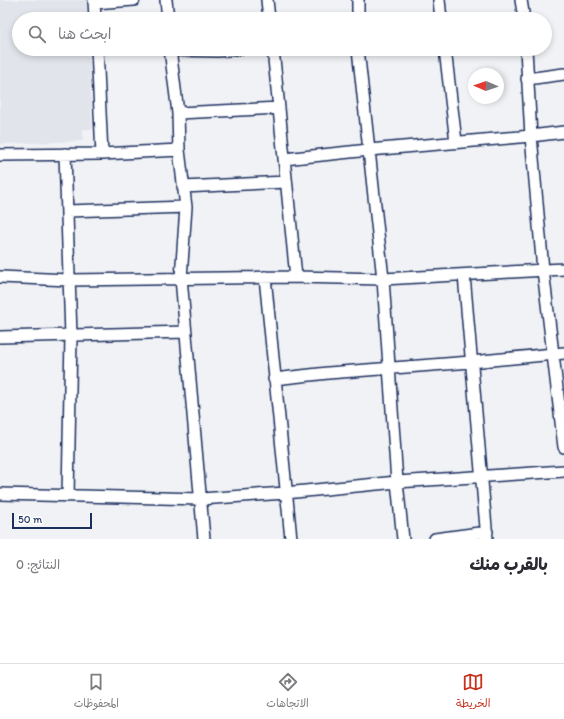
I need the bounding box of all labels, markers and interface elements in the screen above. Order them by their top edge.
search box [12,12,552,56]
icon: search [26,23,48,45]
text: ابحث هنا [58,25,112,43]
north arrow [468,68,504,104]
scale bar [12,511,92,530]
text: 50 m [18,513,42,526]
text: بالقرب منك [470,554,548,574]
text: النتائج: 0 [16,557,60,572]
tab: المحفوظات [74,671,119,713]
tab: الاتجاهات [266,671,309,713]
tab: الخريطة [456,671,490,713]

